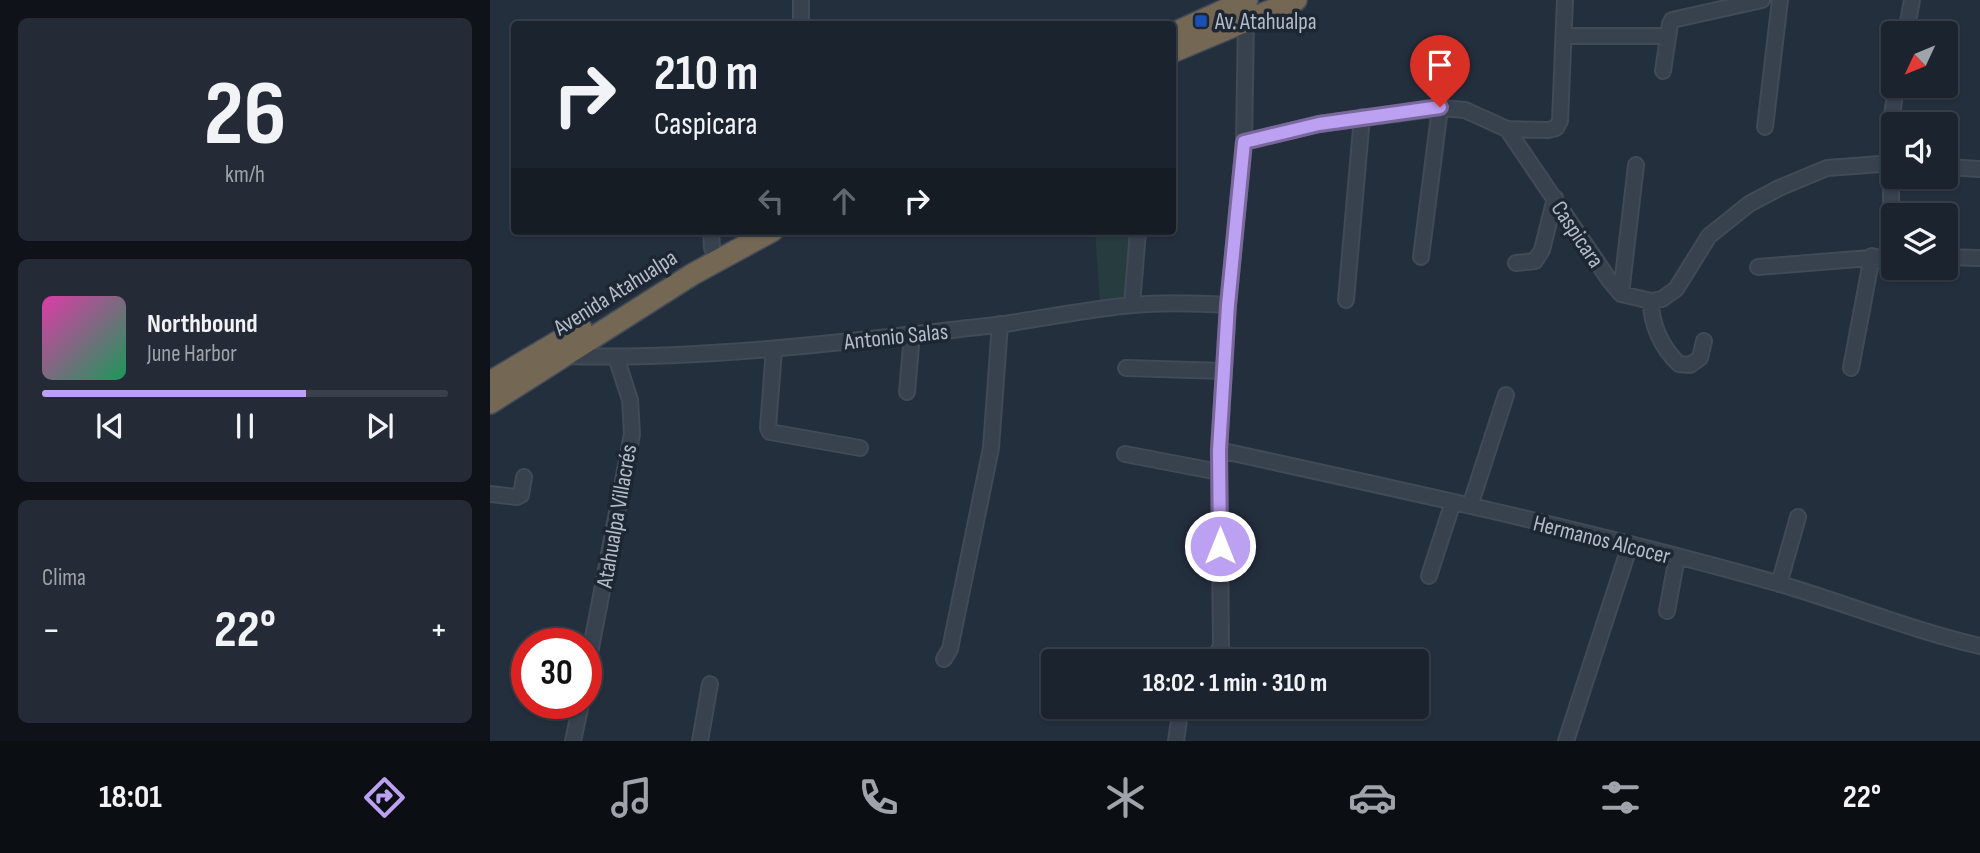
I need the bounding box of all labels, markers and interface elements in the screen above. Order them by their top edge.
place label: Av. Atahualpa [1214,8,1317,36]
marker: Av. Atahualpa [1193,13,1209,29]
north arrow [1881,21,1958,98]
map controls [1881,21,1958,280]
pin [1410,35,1470,107]
text: 210 m [654,45,758,104]
icon: arrive [1421,46,1459,84]
icon: right [539,49,630,140]
text: 26 [204,61,286,170]
text: Caspicara [654,105,758,144]
button: sound [1881,112,1958,189]
text: km/h [225,161,265,189]
icon: left [752,182,790,220]
icon: ahead [825,182,863,220]
icon: right [898,182,936,220]
street label: Caspicara [1545,196,1610,273]
button: layers [1881,203,1958,280]
street label: Avenida Atahualpa [548,244,682,342]
text: Northbound [147,309,258,340]
street label: Antonio Salas [842,318,949,356]
text: June Harbor [147,340,237,368]
icon: previous [91,407,129,445]
icon: pause [226,407,264,445]
icon: next [361,407,399,445]
street label: Atahualpa Villacrés [590,442,643,591]
position arrow [1183,509,1257,583]
street label: Hermanos Alcocer [1530,509,1674,571]
text: Clima [42,564,86,592]
text: 22° [214,599,276,662]
text: − [42,608,61,653]
text: + [429,608,448,653]
speed limit sign: 30 [511,628,602,719]
text: 18:02 · 1 min · 310 m [1143,668,1327,699]
icon: directions [360,773,409,822]
icon: music [607,773,656,822]
icon: phone [854,773,903,822]
icon: climate [1101,773,1150,822]
icon: car [1348,773,1397,822]
icon: filters [1596,773,1645,822]
text: 18:01 [99,778,162,817]
text: 22° [1843,778,1881,817]

